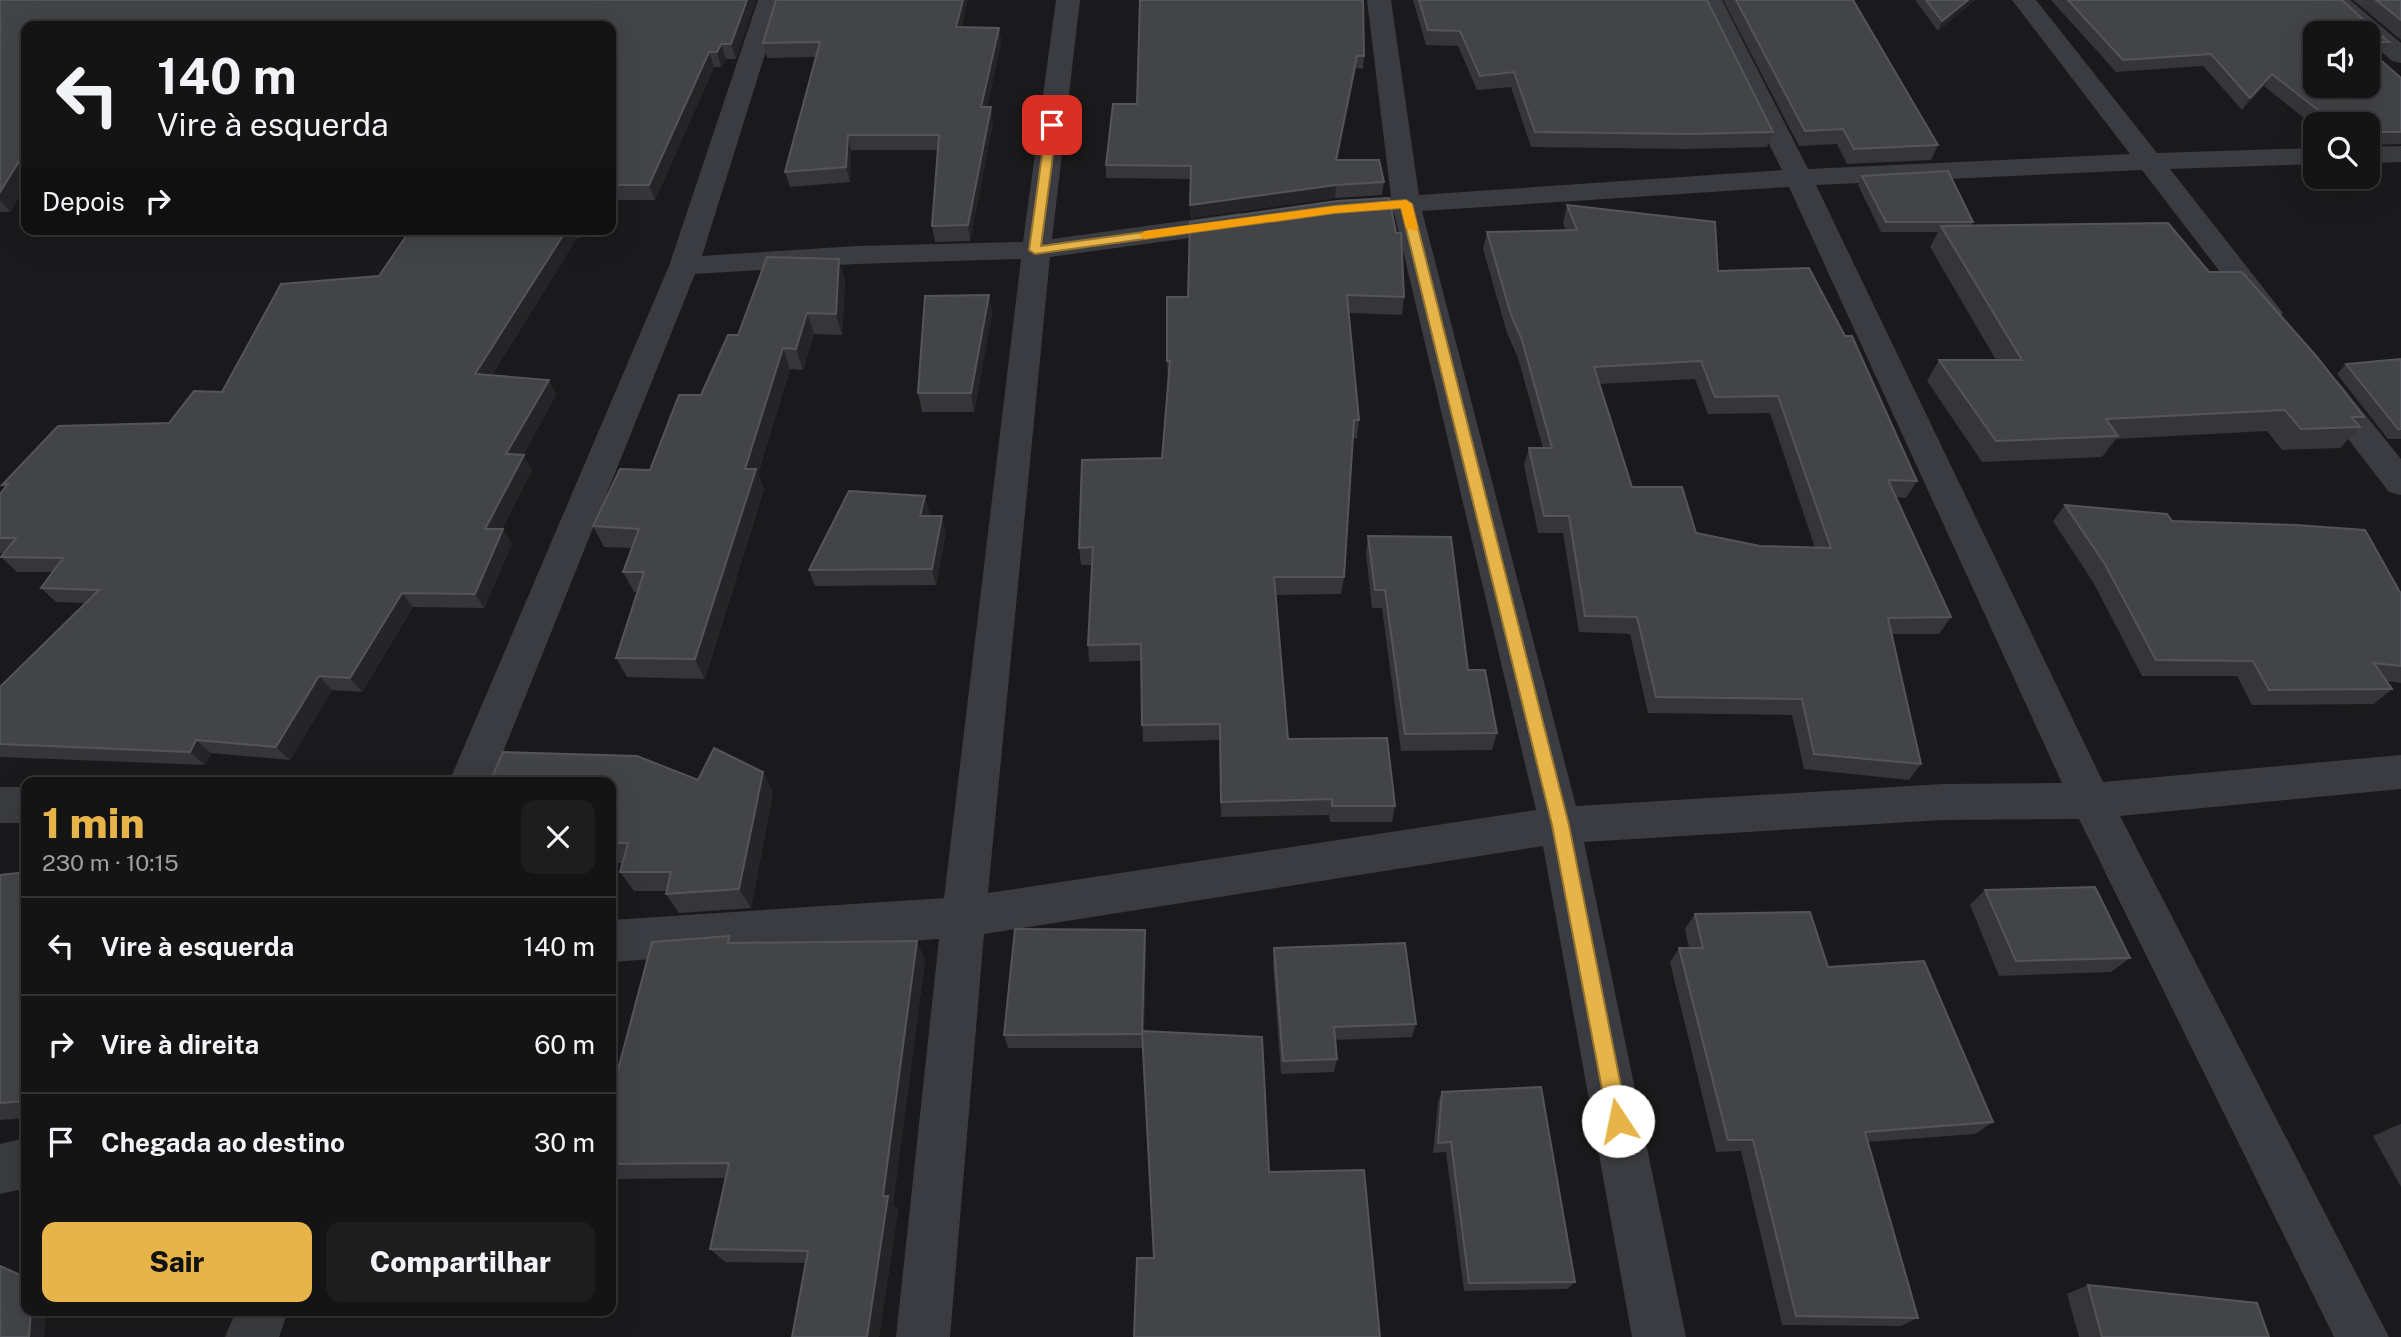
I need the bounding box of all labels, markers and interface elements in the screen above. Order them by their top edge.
map controls [2303,21,2380,189]
button: sound [2303,21,2380,98]
text: 140 m [157,47,297,105]
icon: left [42,49,133,140]
pin [1022,95,1082,155]
text: Vire à esquerda [157,106,389,143]
icon: arrive [1033,106,1071,144]
button: search [2303,112,2380,189]
icon: right [139,182,177,220]
text: Depois [42,186,125,217]
text: 1 min [42,798,145,847]
button: close [521,800,595,874]
text: 230 m · 10:15 [42,849,179,876]
icon: left [42,927,80,965]
text: Vire à esquerda [101,931,294,962]
text: 140 m [523,931,595,962]
icon: right [42,1025,80,1063]
text: Vire à direita [101,1029,259,1060]
text: 60 m [534,1029,595,1060]
position arrow [1581,1084,1655,1158]
icon: arrive [42,1123,80,1161]
text: Chegada ao destino [101,1127,345,1158]
text: 30 m [534,1127,595,1158]
button: Sair [42,1222,312,1302]
button: Compartilhar [326,1222,595,1302]

